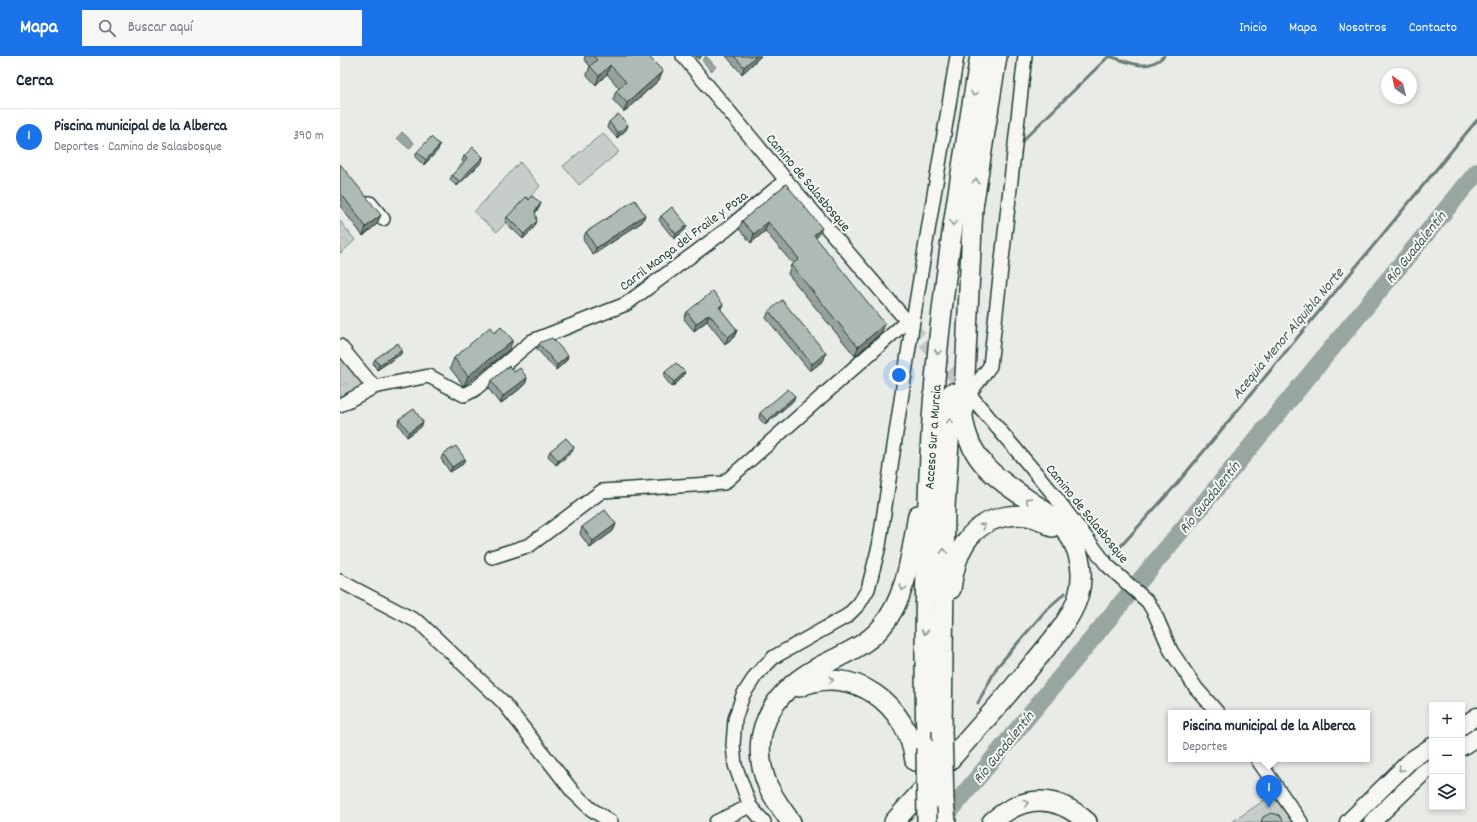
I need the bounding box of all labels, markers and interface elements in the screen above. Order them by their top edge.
search box [82,10,362,46]
text: Mapa [20,15,58,42]
icon: search [96,17,118,39]
text: Buscar aquí [128,17,193,39]
text: Inicio [1239,18,1267,38]
text: Mapa [1289,18,1317,38]
text: Nosotros [1339,18,1387,38]
text: Contacto [1409,18,1457,38]
north arrow [1381,68,1417,104]
text: Cerca [16,70,53,94]
one-way arrow [970,91,978,98]
text: Piscina municipal de la Alberca [54,116,227,138]
text: 1 [28,127,30,146]
text: 390 m [293,127,324,146]
street label: Camino de Salasbosque [760,130,855,237]
text: Deportes · Camino de Salasbosque [54,138,222,157]
one-way arrow [971,177,980,184]
street label: Carril Manga del Fraile y Poza [616,186,753,297]
water label: Río Guadalentín [1380,206,1453,289]
one-way arrow [949,220,958,226]
water label: Acequia Menor Alquibla Norte [1227,263,1351,405]
one-way arrow [934,349,943,355]
your location [889,365,909,385]
street label: Acceso Sur a Murcia [920,384,948,490]
one-way arrow [945,418,954,424]
water label: Río Guadalentín [1174,456,1247,539]
street label: Camino de Salasbosque [1040,460,1133,568]
one-way arrow [1026,498,1033,505]
one-way arrow [979,523,986,531]
one-way arrow [940,548,948,554]
one-way arrow [899,584,907,591]
one-way arrow [921,629,929,635]
one-way arrow [828,675,834,684]
map controls [1429,702,1465,810]
button: + [1429,702,1465,738]
water label: Río Guadalentín [968,706,1041,789]
popup [1168,710,1370,762]
text: Piscina municipal de la Alberca [1183,716,1355,738]
text: Deportes [1183,738,1228,757]
button: − [1429,738,1465,774]
one-way arrow [1398,765,1406,772]
button: layers [1429,774,1465,810]
pin: 1 [1256,775,1282,808]
one-way arrow [1022,799,1029,808]

